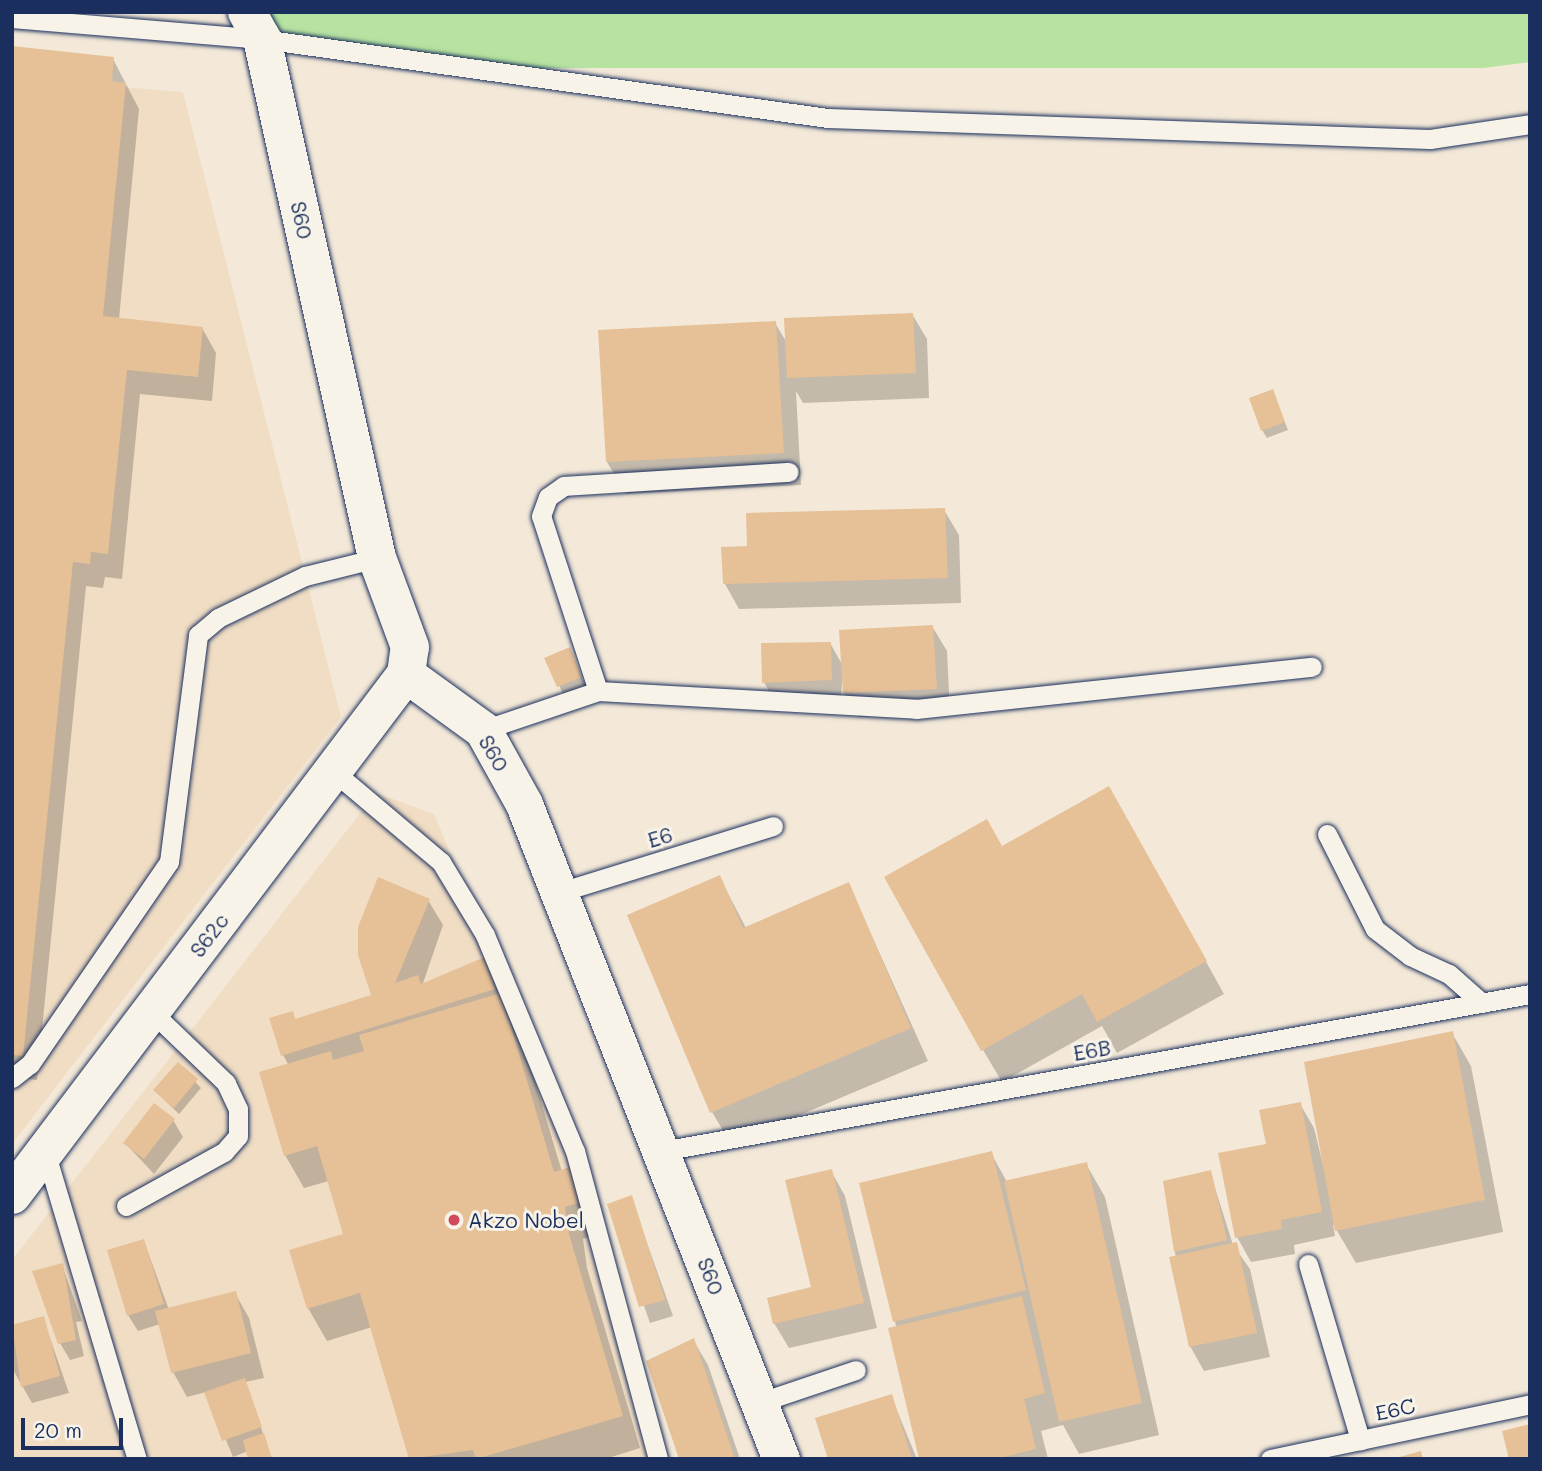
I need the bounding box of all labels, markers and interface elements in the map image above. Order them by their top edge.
street label: S60 [286,199,318,241]
street label: S60 [474,730,514,776]
street label: E6 [644,821,676,853]
street label: S62c [184,908,234,962]
street label: E6B [1071,1034,1113,1066]
place label: Akzo Nobel [468,1207,584,1233]
marker: Akzo Nobel [446,1212,462,1228]
street label: S60 [693,1254,729,1298]
street label: E6C [1373,1393,1417,1425]
scale bar [24,1404,126,1448]
text: 20 m [34,1416,82,1443]

